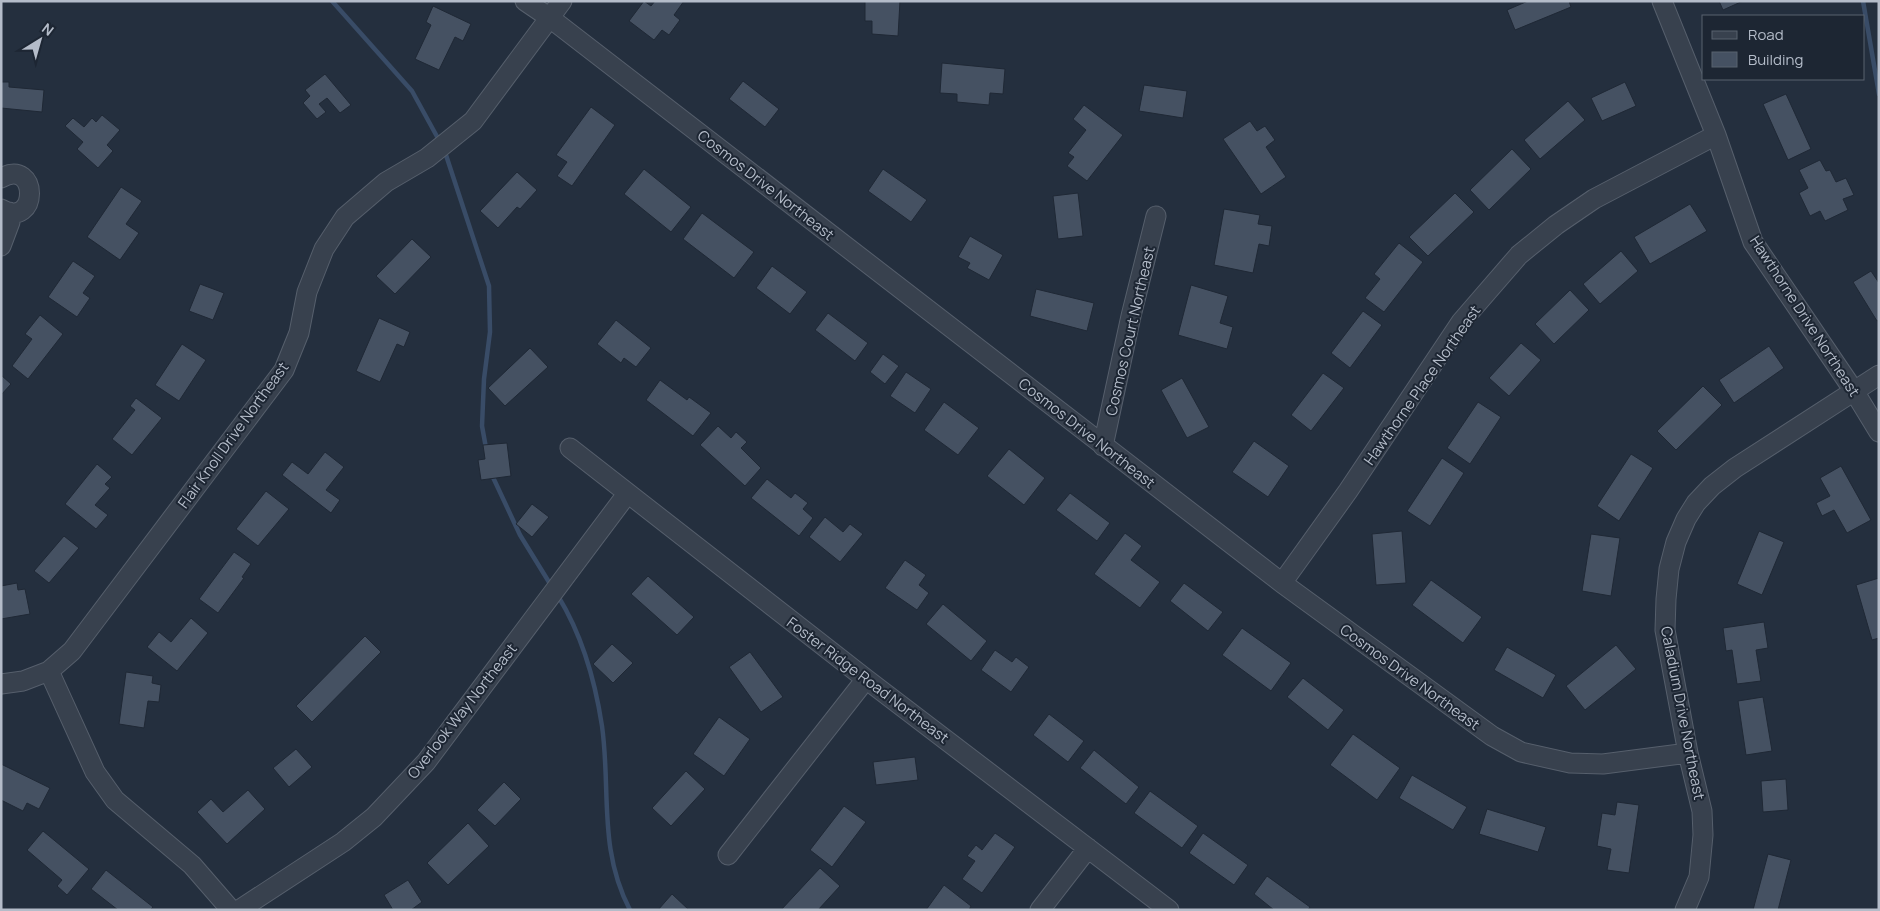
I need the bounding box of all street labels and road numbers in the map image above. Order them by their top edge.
street label: Cosmos Drive Northeast [693,125,839,245]
street label: Hawthorne Drive Northeast [1745,231,1865,401]
street label: Cosmos Court Northeast [1100,244,1160,418]
street label: Hawthorne Place Northeast [1359,301,1485,469]
street label: Flair Knoll Drive Northeast [173,358,293,512]
street label: Cosmos Drive Northeast [1014,373,1160,493]
street label: Foster Ridge Road Northeast [783,612,953,748]
street label: Cosmos Drive Northeast [1336,619,1484,735]
street label: Caladium Drive Northeast [1656,624,1710,802]
street label: Overlook Way Northeast [402,639,522,783]

